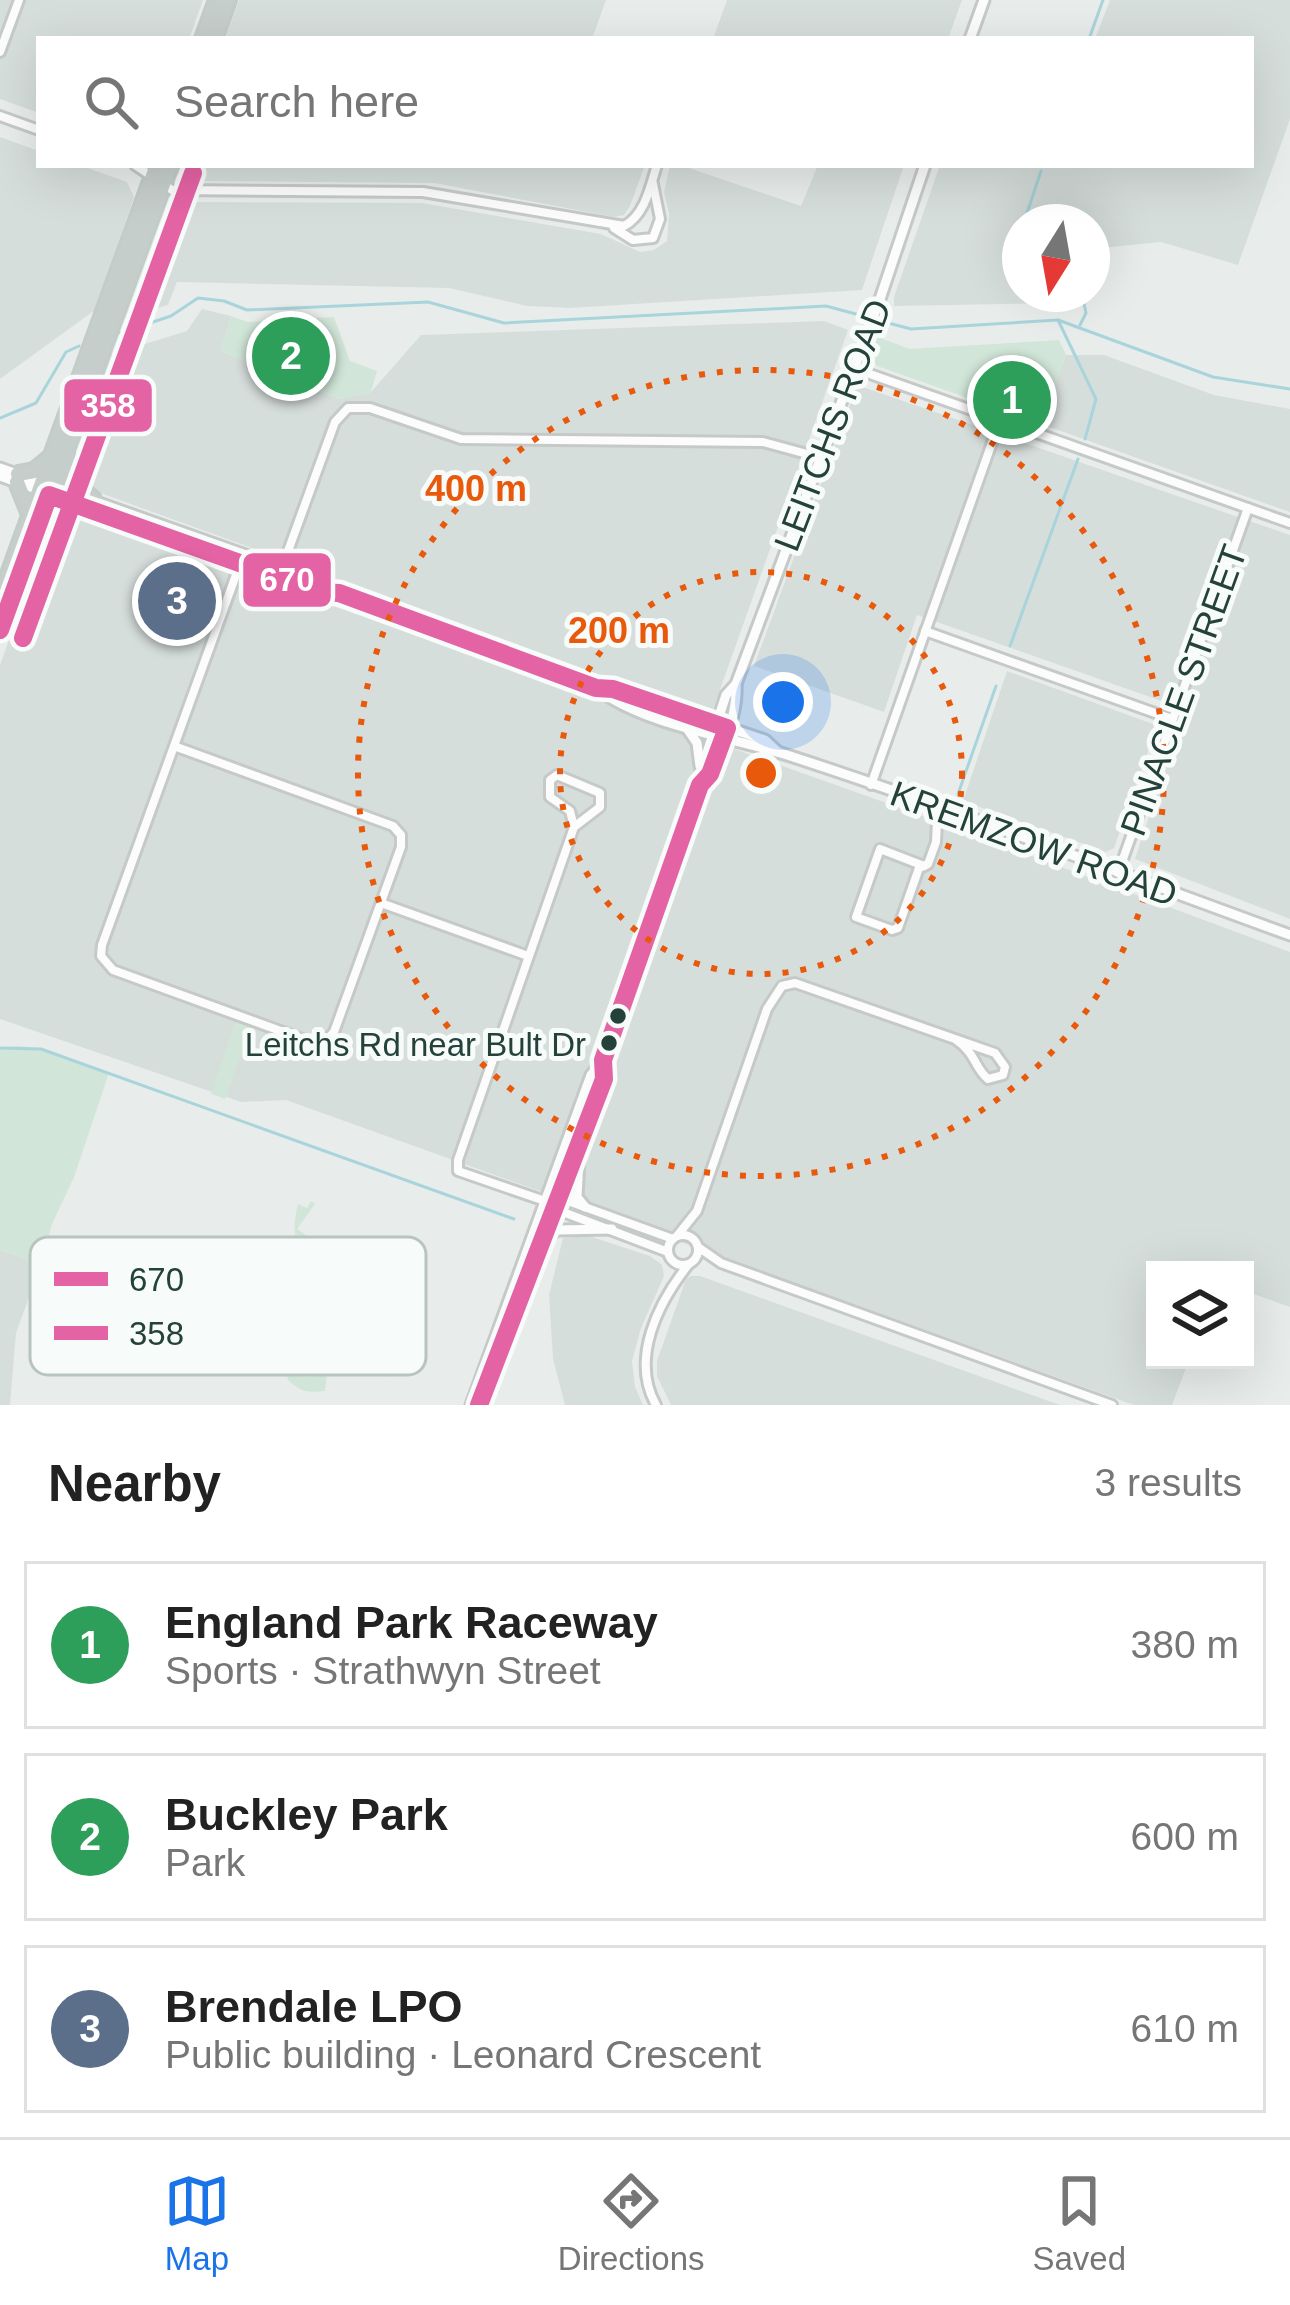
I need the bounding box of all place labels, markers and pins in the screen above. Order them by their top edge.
pin: 2 [252,311,330,401]
pin: 1 [973,355,1051,445]
pin: 3 [138,556,216,646]
centre of rings [740,752,782,794]
unlabelled marker [607,1005,629,1027]
place label: Leitchs Rd near Bult Dr [245,1026,586,1063]
marker: Leitchs Rd near Bult Dr [598,1032,620,1054]

